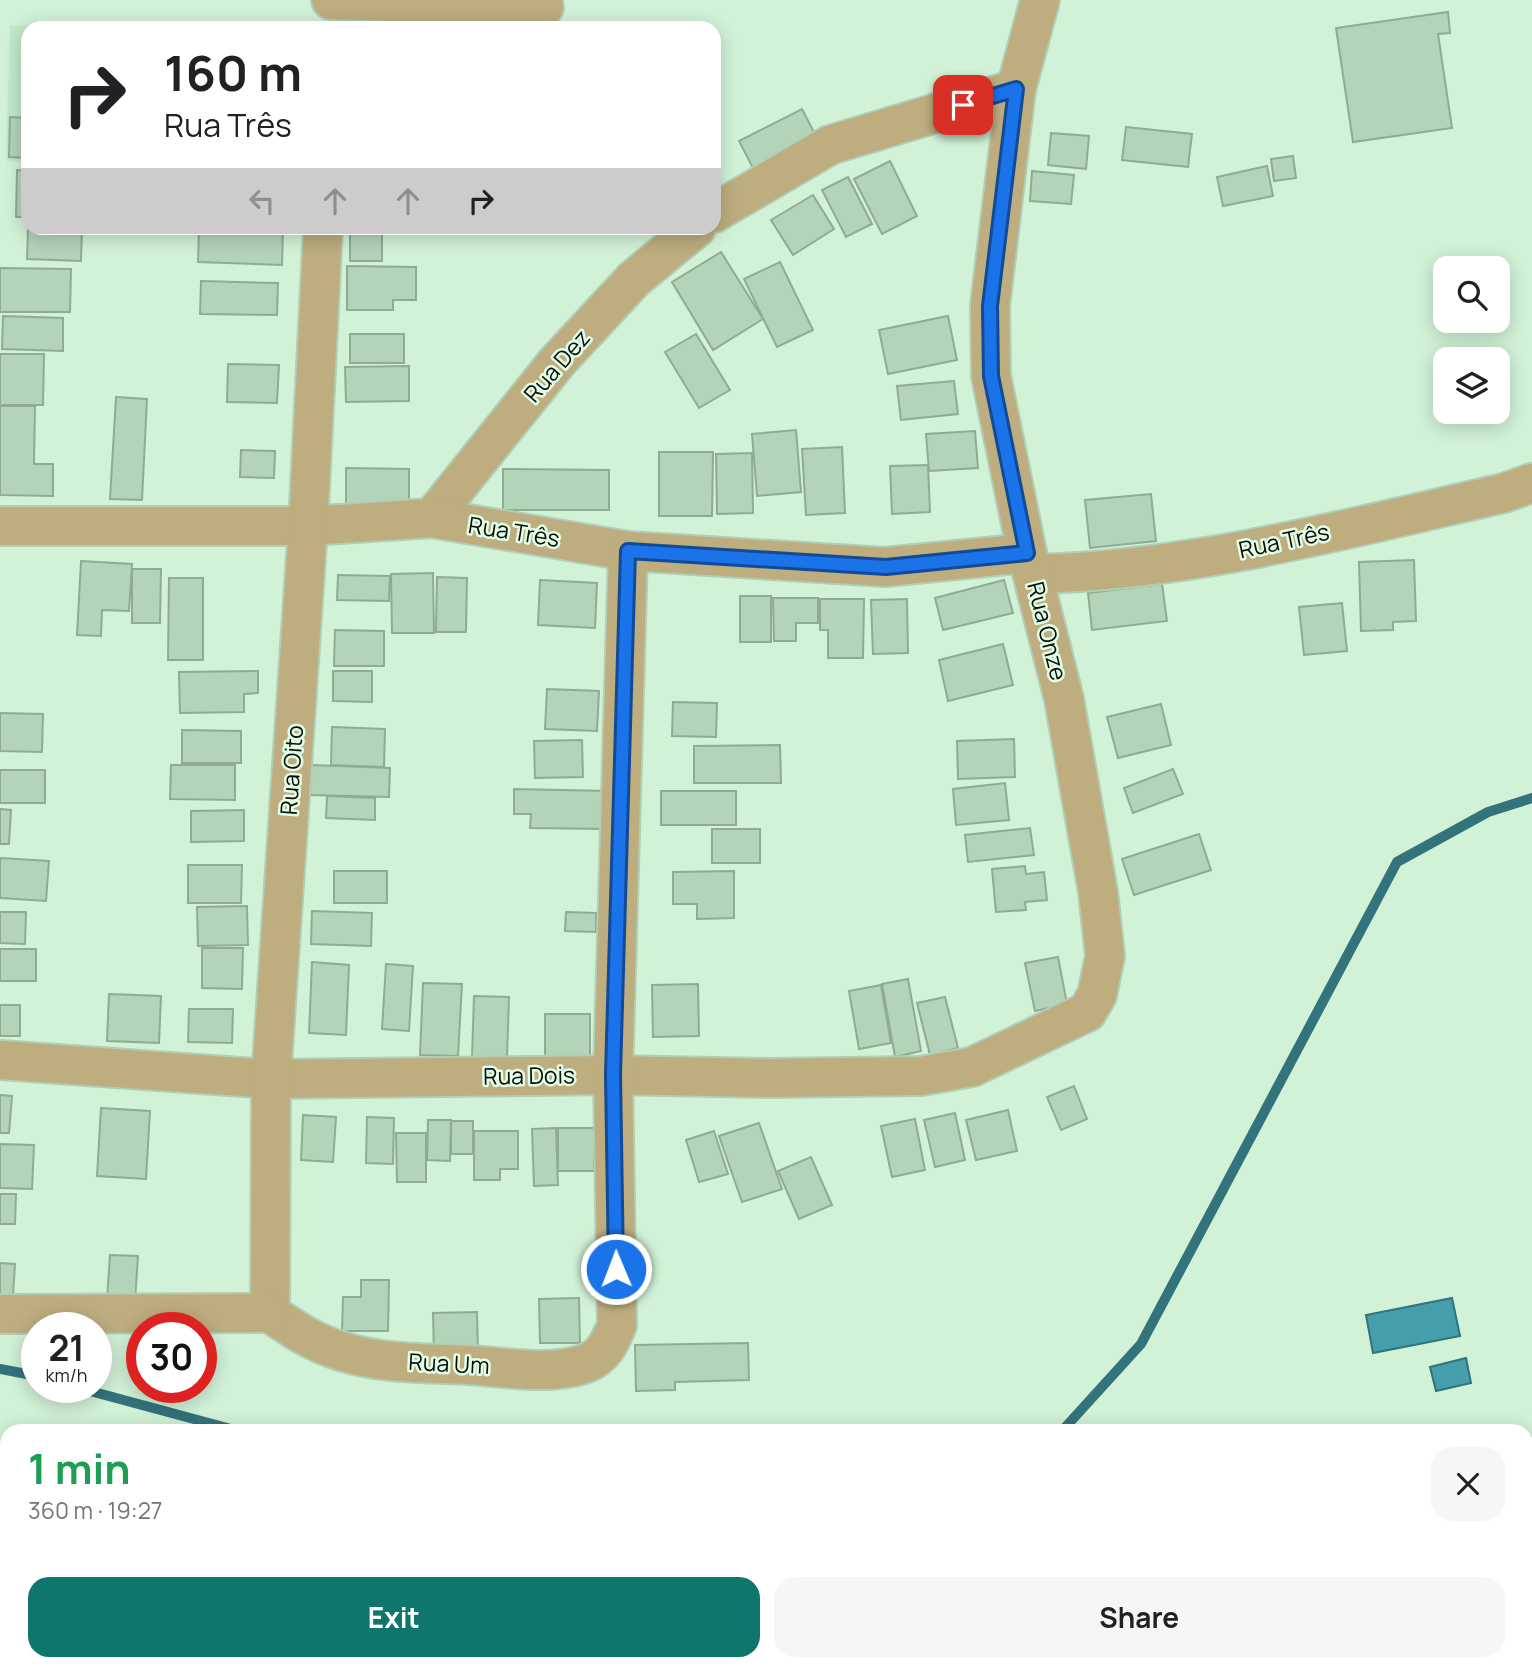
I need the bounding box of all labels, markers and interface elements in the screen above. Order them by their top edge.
text: 160 m [164,39,302,106]
icon: right [49,49,140,140]
pin [933,75,993,135]
icon: arrive [944,86,982,124]
text: Rua Três [164,103,292,147]
icon: left [243,182,281,220]
icon: ahead [316,182,354,220]
icon: ahead [389,182,427,220]
icon: right [462,182,500,220]
map controls [1433,256,1510,424]
button: search [1433,256,1510,333]
street label: Rua Dez [516,322,597,409]
button: layers [1433,347,1510,424]
street label: Rua Três [466,508,562,554]
street label: Rua Três [1236,515,1332,565]
street label: Rua Onze [1020,578,1076,683]
street label: Rua Oito [272,724,310,816]
street label: Rua Dois [483,1058,575,1092]
position arrow [579,1232,653,1306]
speed limit sign: 30 [126,1312,217,1403]
text: 21 [48,1324,85,1372]
street label: Rua Um [408,1345,490,1381]
text: km/h [46,1363,87,1387]
text: 1 min [28,1439,131,1497]
button: close [1431,1447,1505,1521]
text: 360 m · 19:27 [28,1494,162,1526]
button: Exit [28,1577,760,1657]
button: Share [774,1577,1505,1657]

